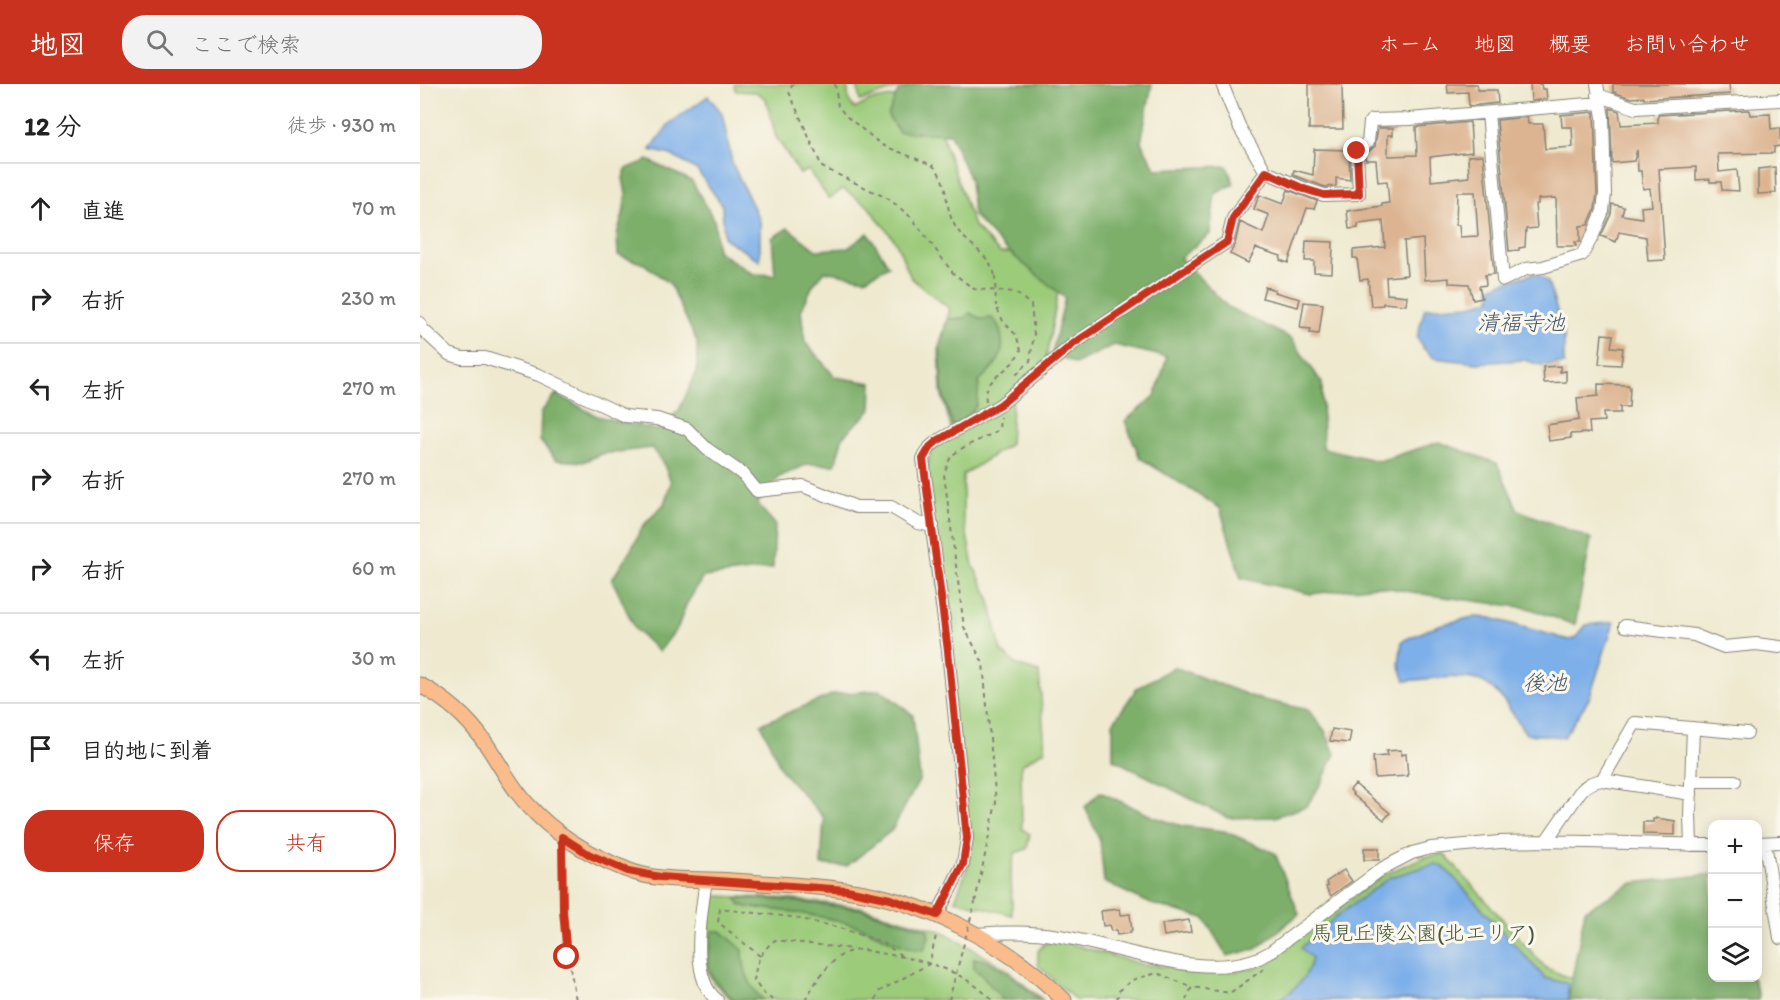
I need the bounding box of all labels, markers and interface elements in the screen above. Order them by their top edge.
search box [122,15,542,69]
icon: search [143,26,176,59]
text: 地図 [30,27,86,61]
text: ここで検索 [191,31,301,58]
text: ホーム [1379,31,1441,56]
text: 地図 [1474,31,1516,56]
text: 概要 [1549,31,1591,56]
text: お問い合わせ [1624,31,1750,56]
text: 12 分 [24,110,82,142]
text: 徒歩 · 930 m [287,113,396,137]
route end [1343,137,1369,163]
icon: ahead [24,192,57,225]
text: 70 m [352,196,396,220]
text: 直進 [81,197,125,224]
icon: right [24,282,57,315]
text: 230 m [341,286,396,310]
text: 右折 [81,287,125,314]
water label: 清福寺池 [1477,309,1566,336]
icon: left [24,372,57,405]
text: 270 m [342,376,396,400]
text: 左折 [81,377,125,404]
icon: right [24,462,57,495]
text: 270 m [342,466,396,490]
text: 右折 [81,467,125,494]
icon: right [24,552,57,585]
text: 60 m [352,556,396,580]
text: 右折 [81,557,125,584]
icon: left [24,642,57,675]
text: 30 m [351,646,396,670]
text: 左折 [81,647,125,674]
water label: 後池 [1523,669,1568,696]
icon: arrive [24,732,57,765]
text: 目的地に到着 [81,737,213,764]
button: 保存 [24,810,204,872]
button: 共有 [216,810,396,872]
map controls [1708,820,1762,982]
button: + [1708,820,1762,874]
button: − [1708,874,1762,928]
park label: 馬見丘陵公園(北エリア) [1311,920,1535,945]
button: layers [1708,928,1762,982]
route start [553,943,579,969]

